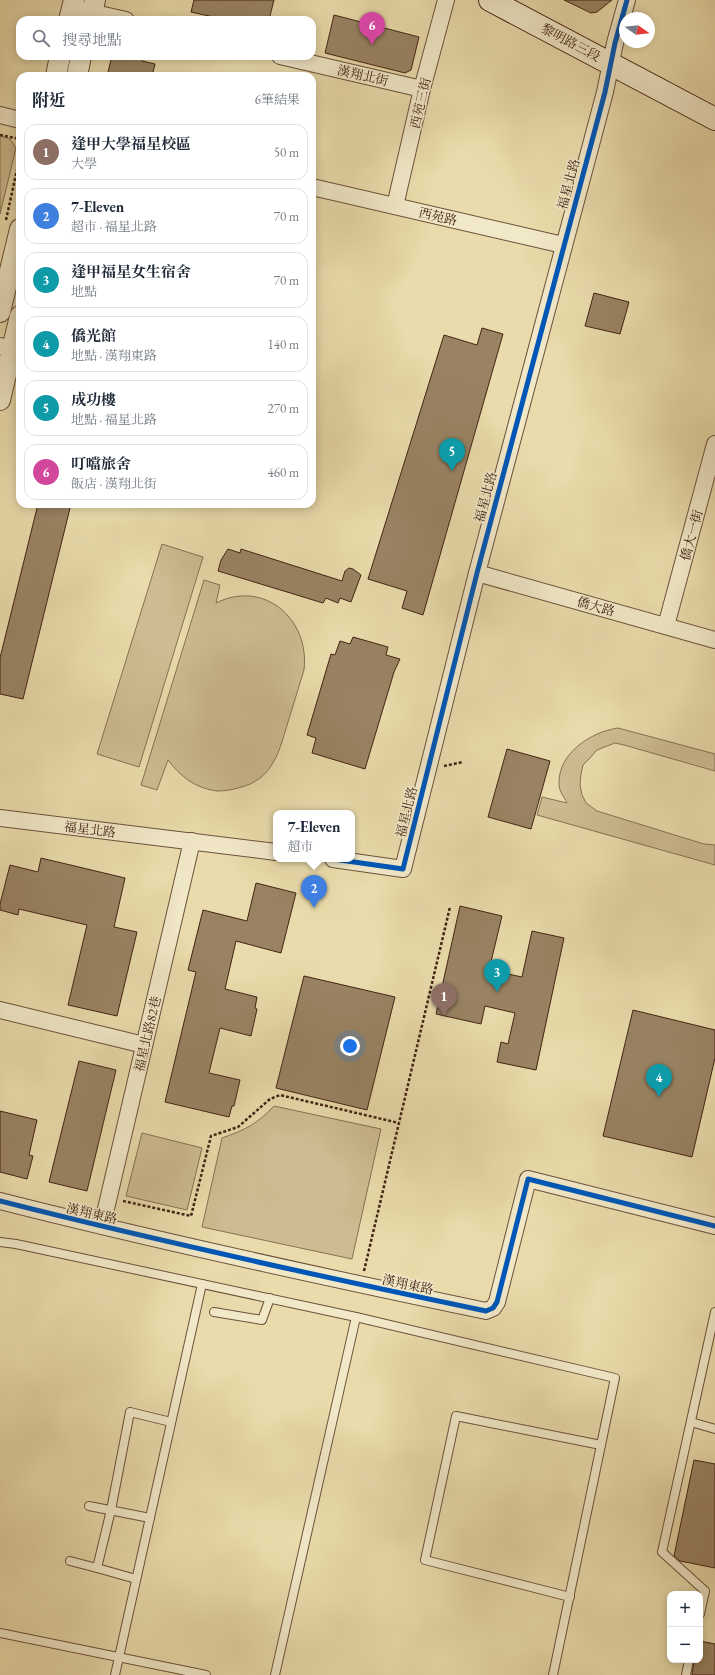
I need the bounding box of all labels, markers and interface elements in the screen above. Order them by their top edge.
pin: 6 [359,12,385,45]
north arrow [619,12,655,48]
search box [16,16,316,60]
street label: 黎明路三段 [538,20,603,65]
icon: search [30,27,52,49]
text: 搜尋地點 [62,30,122,49]
street label: 漢翔北街 [336,61,390,90]
street label: 西苑三街 [406,76,435,130]
text: 附近 [32,89,66,111]
text: 6筆結果 [255,91,300,108]
text: 逢甲大學福星校區 [71,134,191,153]
text: 1 [43,144,49,161]
text: 50 m [274,144,299,161]
text: 大學 [71,155,97,172]
street label: 福星北路 [554,157,583,211]
text: 7-Eleven [71,197,124,216]
street label: 西苑路 [417,204,459,229]
text: 2 [43,208,49,225]
text: 70 m [274,208,299,225]
text: 超市 · 福星北路 [71,218,157,235]
text: 逢甲福星女生宿舍 [71,262,191,281]
text: 3 [43,272,49,289]
text: 70 m [274,272,299,289]
text: 地點 [71,283,97,300]
text: 僑光館 [71,326,116,345]
text: 4 [43,336,49,353]
text: 140 m [268,336,299,353]
text: 地點 · 漢翔東路 [71,347,157,364]
text: 成功樓 [71,390,116,409]
text: 5 [43,400,49,417]
text: 270 m [268,400,299,417]
text: 地點 · 福星北路 [71,411,157,428]
pin: 5 [439,438,465,471]
text: 叮噹旅舍 [71,454,131,473]
text: 6 [43,464,49,481]
text: 460 m [268,464,299,481]
street label: 福星北路 [471,470,500,524]
text: 飯店 · 漢翔北街 [71,475,157,492]
street label: 僑大一街 [677,508,706,562]
street label: 僑大路 [575,593,617,620]
street label: 福星北路 [392,785,421,839]
popup [273,810,355,862]
text: 7-Eleven [287,817,341,836]
street label: 福星北路 [63,818,117,841]
text: 超市 [287,838,313,855]
pin: 2 [301,875,327,908]
pin: 3 [484,959,510,992]
pin: 1 [431,983,457,1016]
street label: 福星北路82巷 [130,994,164,1074]
your location [340,1036,360,1056]
pin: 4 [646,1064,672,1097]
street label: 漢翔東路 [65,1199,119,1228]
street label: 漢翔東路 [381,1271,435,1298]
map controls [667,1591,703,1663]
button: + [667,1591,703,1627]
button: − [667,1627,703,1663]

